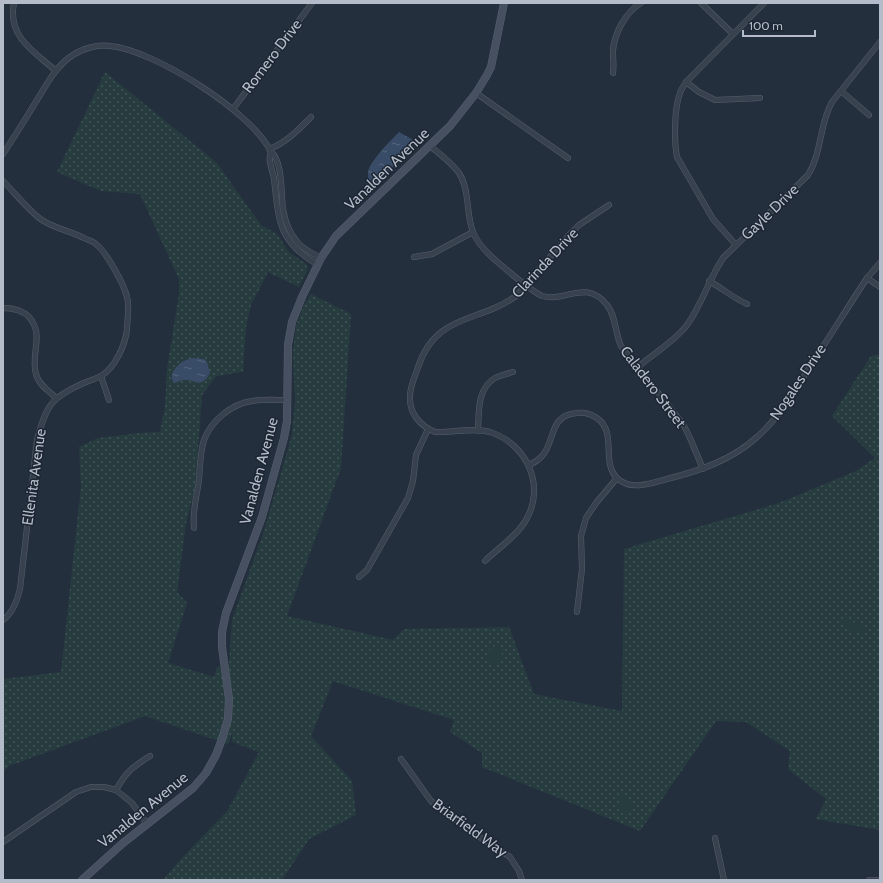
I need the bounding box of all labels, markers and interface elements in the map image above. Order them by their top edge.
scale bar [743,12,815,38]
street label: Romero Drive [238,15,306,96]
text: 100 m [749,18,783,33]
street label: Vanalden Avenue [341,124,433,214]
street label: Gayle Drive [738,180,803,244]
street label: Clarinda Drive [508,224,582,302]
street label: Nogales Drive [766,340,830,423]
street label: Caladero Street [616,342,690,432]
street label: Vanalden Avenue [236,415,282,527]
street label: Ellenita Avenue [18,427,50,527]
street label: Vanalden Avenue [95,768,192,852]
street label: Briarfield Way [429,795,511,861]

